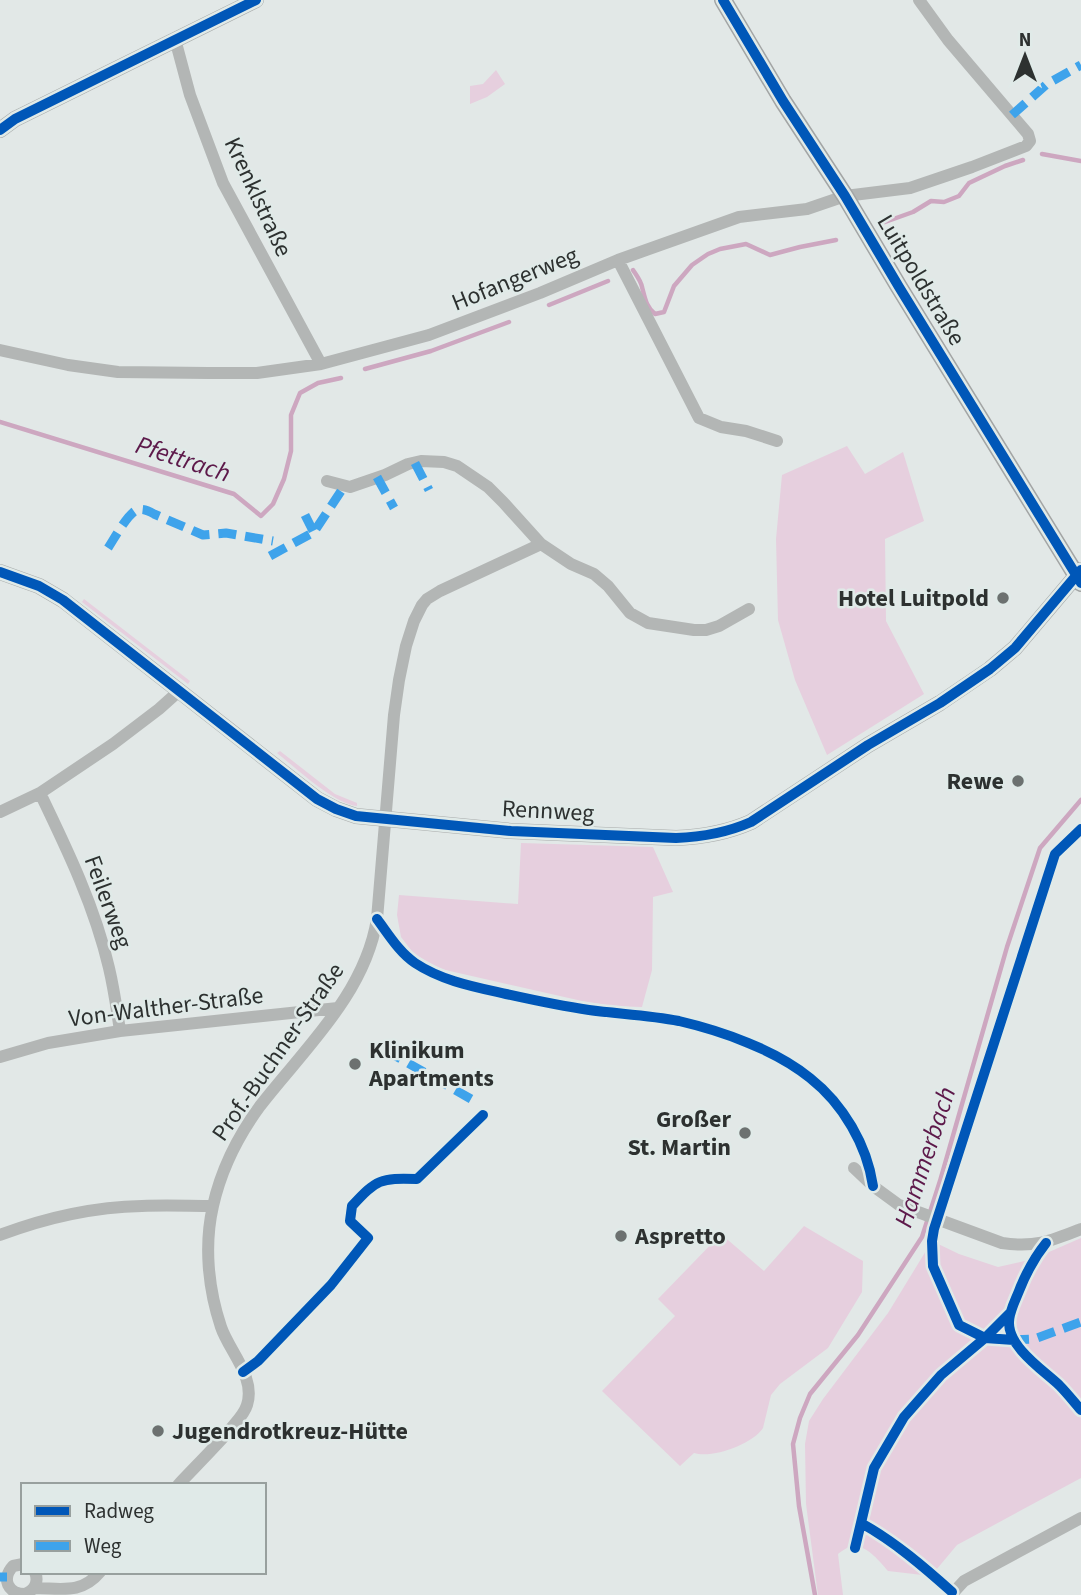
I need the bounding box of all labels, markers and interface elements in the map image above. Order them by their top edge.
north arrow [990,21,1060,91]
text: N [1019,27,1031,54]
street label: Krenklstraße [215,131,301,263]
street label: Luitpoldstraße [868,208,974,352]
street label: Hofangerweg [446,238,584,320]
water label: Pfettrach [131,426,235,492]
place label: Hotel Luitpold [838,581,989,616]
marker: Hotel Luitpold [995,590,1011,606]
place label: Rewe [946,764,1004,799]
marker: Rewe [1010,773,1026,789]
street label: Rennweg [501,791,595,831]
street label: Feilerweg [75,850,141,954]
street label: Prof.-Buchner-Straße [203,956,353,1148]
street label: Von-Walther-Straße [67,978,265,1036]
place label: Klinikum Apartments [368,1033,494,1096]
marker: Klinikum Apartments [347,1056,363,1072]
water label: Hammerbach [885,1082,965,1232]
place label: Großer St. Martin [627,1102,731,1165]
marker: Großer St. Martin [737,1125,753,1141]
place label: Aspretto [634,1219,726,1254]
marker: Aspretto [613,1228,629,1244]
place label: Jugendrotkreuz-Hütte [172,1414,408,1449]
marker: Jugendrotkreuz-Hütte [150,1423,166,1439]
legend [21,1483,266,1574]
text: Radweg [84,1496,154,1526]
text: Weg [84,1531,122,1561]

